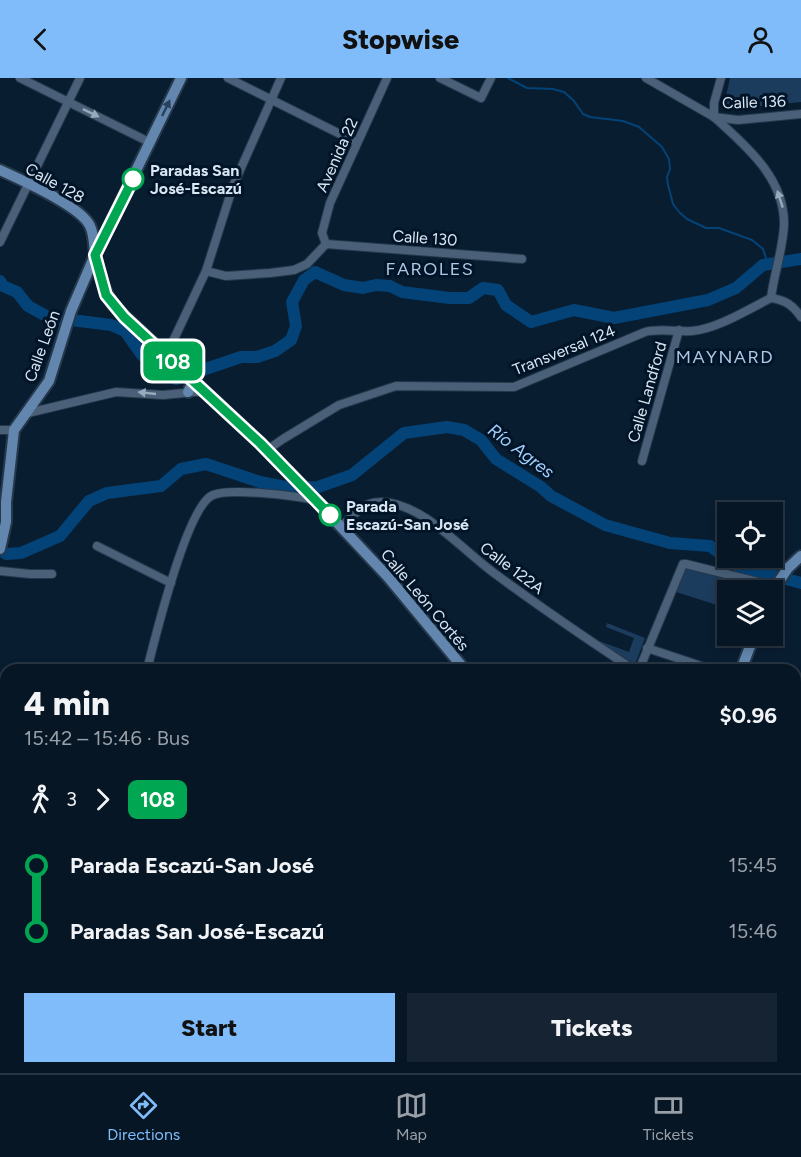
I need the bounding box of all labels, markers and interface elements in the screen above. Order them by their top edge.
icon: back [24,23,57,56]
text: Stopwise [342,23,459,56]
icon: person [744,23,777,56]
street label: Calle 136 [722,91,786,113]
one-way arrow [161,99,170,116]
one-way arrow [82,109,99,118]
street label: Avenida 22 [312,115,362,195]
street label: Calle 128 [22,159,88,207]
place label: Paradas San José-Escazú [150,161,242,198]
marker: Paradas San José-Escazú [122,168,144,190]
one-way arrow [774,190,784,208]
street label: Calle 130 [392,226,458,250]
district label: FAROLES [386,258,474,280]
street label: Calle León [20,308,64,384]
street label: Transversal 124 [510,321,618,379]
street label: Calle Landford [624,339,670,445]
line badge: 108 [138,342,207,380]
district label: MAYNARD [676,346,774,368]
text: 108 [155,349,191,374]
one-way arrow [137,389,156,398]
water label: Río Agres [483,419,559,483]
place label: Parada Escazú-San José [346,497,469,534]
map controls [717,502,783,646]
button: locate [717,502,783,568]
marker: Parada Escazú-San José [319,504,341,526]
street label: Calle 122A [476,538,548,598]
street label: Calle León Cortés [377,545,473,655]
button: layers [717,580,783,646]
text: 4 min [24,684,110,723]
text: $0.96 [720,702,777,729]
text: 15:42 – 15:46 · Bus [24,726,190,750]
icon: walk [24,783,57,816]
icon: forward [86,783,119,816]
text: 3 [66,787,77,811]
text: 108 [140,787,175,812]
text: Parada Escazú-San José [70,852,314,879]
text: 15:45 [728,853,777,877]
text: Paradas San José-Escazú [70,918,324,945]
text: 15:46 [728,919,777,943]
button: Start [24,993,395,1062]
button: Tickets [407,993,777,1062]
tab: Directions [107,1089,180,1144]
tab: Map [395,1089,428,1144]
tab: Tickets [643,1089,694,1144]

